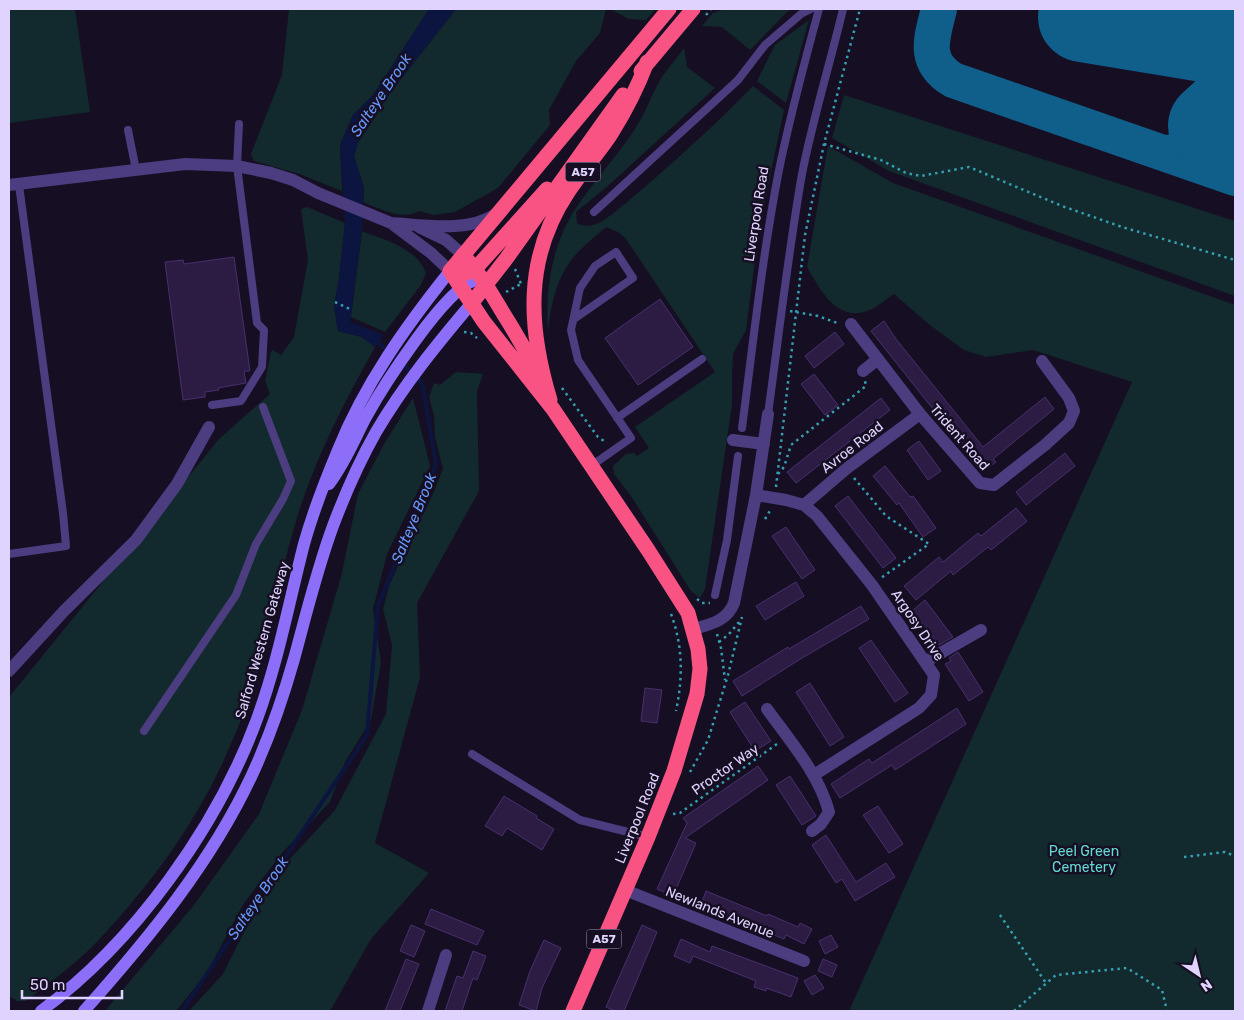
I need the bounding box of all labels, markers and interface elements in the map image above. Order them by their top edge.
water label: Salteye Brook [347,50,416,140]
road number: A57 [566,162,600,182]
street label: Liverpool Road [741,165,772,263]
street label: Trident Road [926,401,993,474]
street label: Avroe Road [818,418,887,477]
water label: Salteye Brook [388,470,440,566]
street label: Salford Western Gateway [232,559,293,721]
street label: Argosy Drive [888,586,948,664]
street label: Proctor Way [689,740,762,799]
street label: Liverpool Road [612,770,663,866]
park label: Peel Green Cemetery [1049,843,1119,876]
water label: Salteye Brook [224,853,293,943]
street label: Newlands Avenue [663,883,777,942]
road number: A57 [586,930,622,949]
north arrow [1174,950,1224,1000]
scale bar [22,968,122,1000]
text: N [1197,975,1215,995]
text: 50 m [30,976,65,994]

